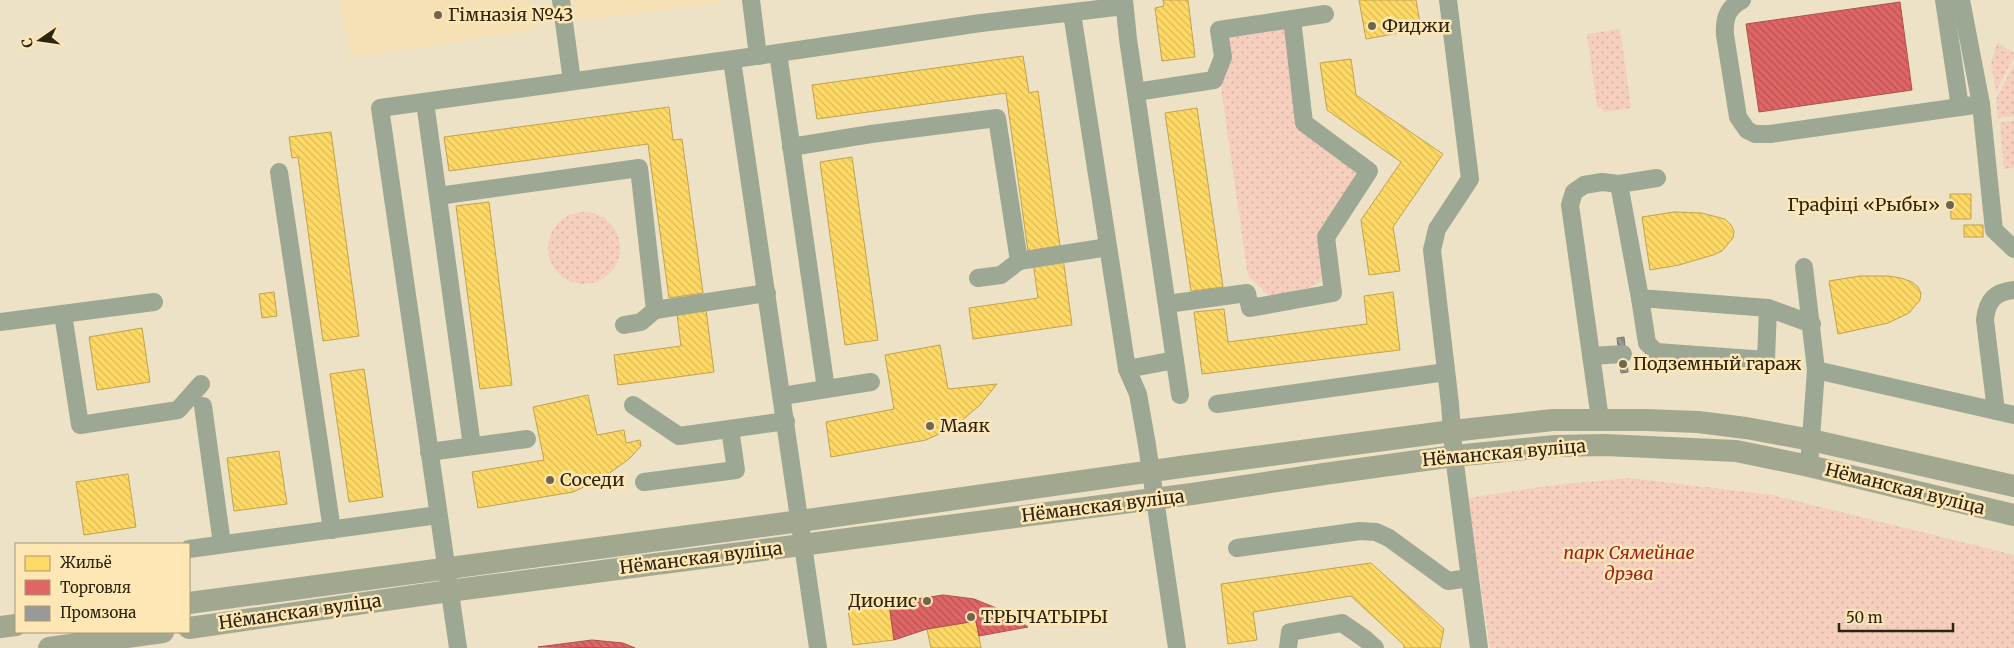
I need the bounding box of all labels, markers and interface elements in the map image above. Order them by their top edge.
place label: Гімназія №43 [448,3,573,26]
marker: Гімназія №43 [432,9,444,21]
place label: Фиджи [1382,14,1450,37]
north arrow [15,15,65,65]
marker: Фиджи [1366,20,1378,32]
text: С [18,36,37,49]
place label: Графіці «Рыбы» [1787,193,1940,216]
marker: Графіці «Рыбы» [1944,199,1956,211]
place label: Подземный гараж [1633,352,1802,375]
marker: Подземный гараж [1617,358,1629,370]
place label: Маяк [940,414,990,437]
marker: Маяк [924,420,936,432]
street label: Нёманская вуліца [1421,434,1587,471]
street label: Нёманская вуліца [1823,458,1988,520]
place label: Соседи [560,468,624,491]
marker: Соседи [544,474,556,486]
street label: Нёманская вуліца [1020,484,1186,527]
street label: Нёманская вуліца [618,536,784,579]
park label: парк Сямейнае дрэва [1563,541,1695,585]
legend [15,543,190,633]
text: Жильё [60,553,112,572]
text: Торговля [60,578,131,597]
street label: Нёманская вуліца [217,589,383,634]
place label: Дионис [848,589,917,612]
marker: Дионис [921,595,933,607]
scale bar [1839,600,1953,632]
text: Промзона [60,603,136,622]
place label: ТРЫЧАТЫРЫ [981,605,1108,628]
text: 50 m [1846,608,1883,627]
marker: ТРЫЧАТЫРЫ [965,611,977,623]

